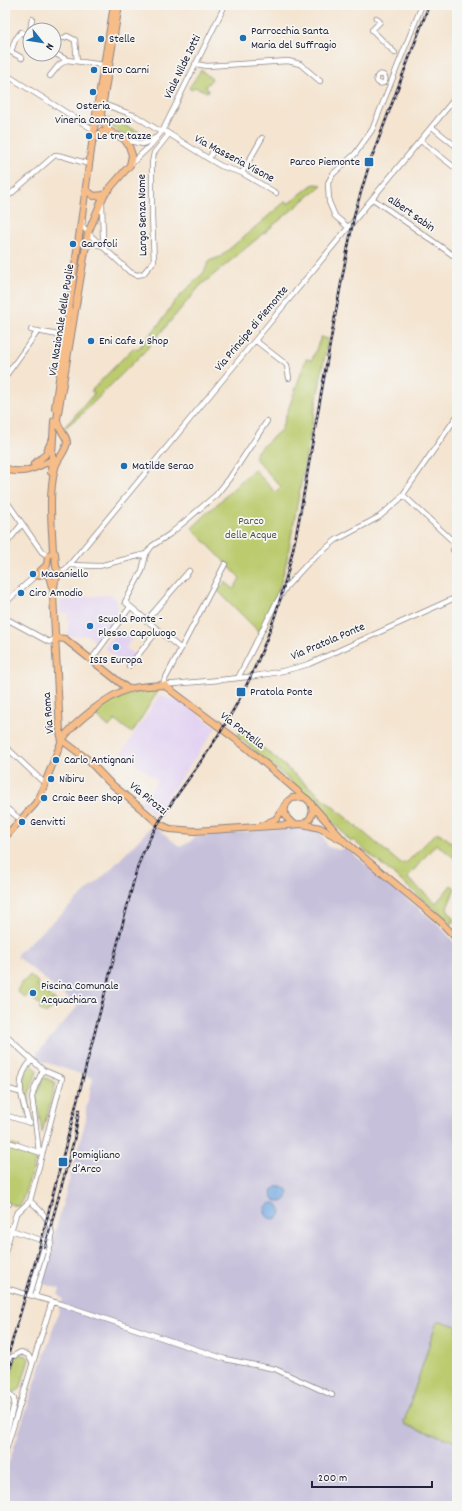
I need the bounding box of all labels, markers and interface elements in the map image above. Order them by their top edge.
north arrow [22,22,62,62]
place label: Parrocchia Santa Maria del Suffragio [251,23,337,54]
place label: Stelle [109,31,135,48]
street label: Viale Nilde Iotti [160,32,206,102]
marker: Parrocchia Santa Maria del Suffragio [238,33,248,43]
marker: Stelle [96,34,106,44]
text: N [40,40,57,53]
place label: Euro Carni [102,62,149,79]
marker: Euro Carni [89,65,99,75]
marker: Osteria Vineria Campana [88,87,98,97]
place label: Osteria Vineria Campana [55,98,131,129]
place label: Le tre tazze [97,128,151,145]
marker: Le tre tazze [84,131,94,141]
street label: Via Masseria Visone [191,131,277,187]
place label: Parco Piemonte [290,154,360,171]
marker: Parco Piemonte [363,156,375,168]
street label: Largo Senza Nome [134,174,152,256]
street label: albert sabin [384,191,438,237]
place label: Garofoli [81,236,117,253]
marker: Garofoli [68,239,78,249]
street label: Via Nazionale delle Puglie [45,263,79,377]
street label: Via Principe di Piemonte [211,283,293,375]
place label: Eni Cafe & Shop [99,333,168,350]
marker: Eni Cafe & Shop [86,336,96,346]
place label: Matilde Serao [132,458,194,475]
marker: Matilde Serao [119,461,129,471]
park label: Parco delle Acque [225,513,277,544]
place label: Masaniello [41,566,88,583]
marker: Masaniello [28,569,38,579]
place label: Ciro Amodio [29,585,83,602]
marker: Ciro Amodio [16,588,26,598]
place label: Scuola Ponte - Plesso Capoluogo [98,611,176,642]
street label: Via Pratola Ponte [288,619,368,665]
marker: Scuola Ponte - Plesso Capoluogo [85,621,95,631]
marker: ISIS Europa [111,642,121,652]
place label: ISIS Europa [90,652,143,669]
place label: Pratola Ponte [250,684,313,701]
marker: Pratola Ponte [235,686,247,698]
street label: Via Roma [39,691,59,734]
street label: Via Portella [216,708,268,754]
place label: Carlo Antignani [64,752,134,769]
marker: Carlo Antignani [51,755,61,765]
place label: Nibiru [59,771,84,788]
marker: Nibiru [46,774,56,784]
street label: Via Pirozzi [125,778,171,820]
place label: Craic Beer Shop [52,790,123,807]
marker: Craic Beer Shop [39,793,49,803]
place label: Genvitti [30,814,65,831]
marker: Genvitti [17,817,27,827]
place label: Piscina Comunale Acquachiara [41,978,119,1009]
marker: Piscina Comunale Acquachiara [28,988,38,998]
place label: Pomigliano d’Arco [72,1147,120,1178]
marker: Pomigliano d’Arco [57,1156,69,1168]
scale bar [312,1463,432,1489]
text: 200 m [318,1470,347,1487]

